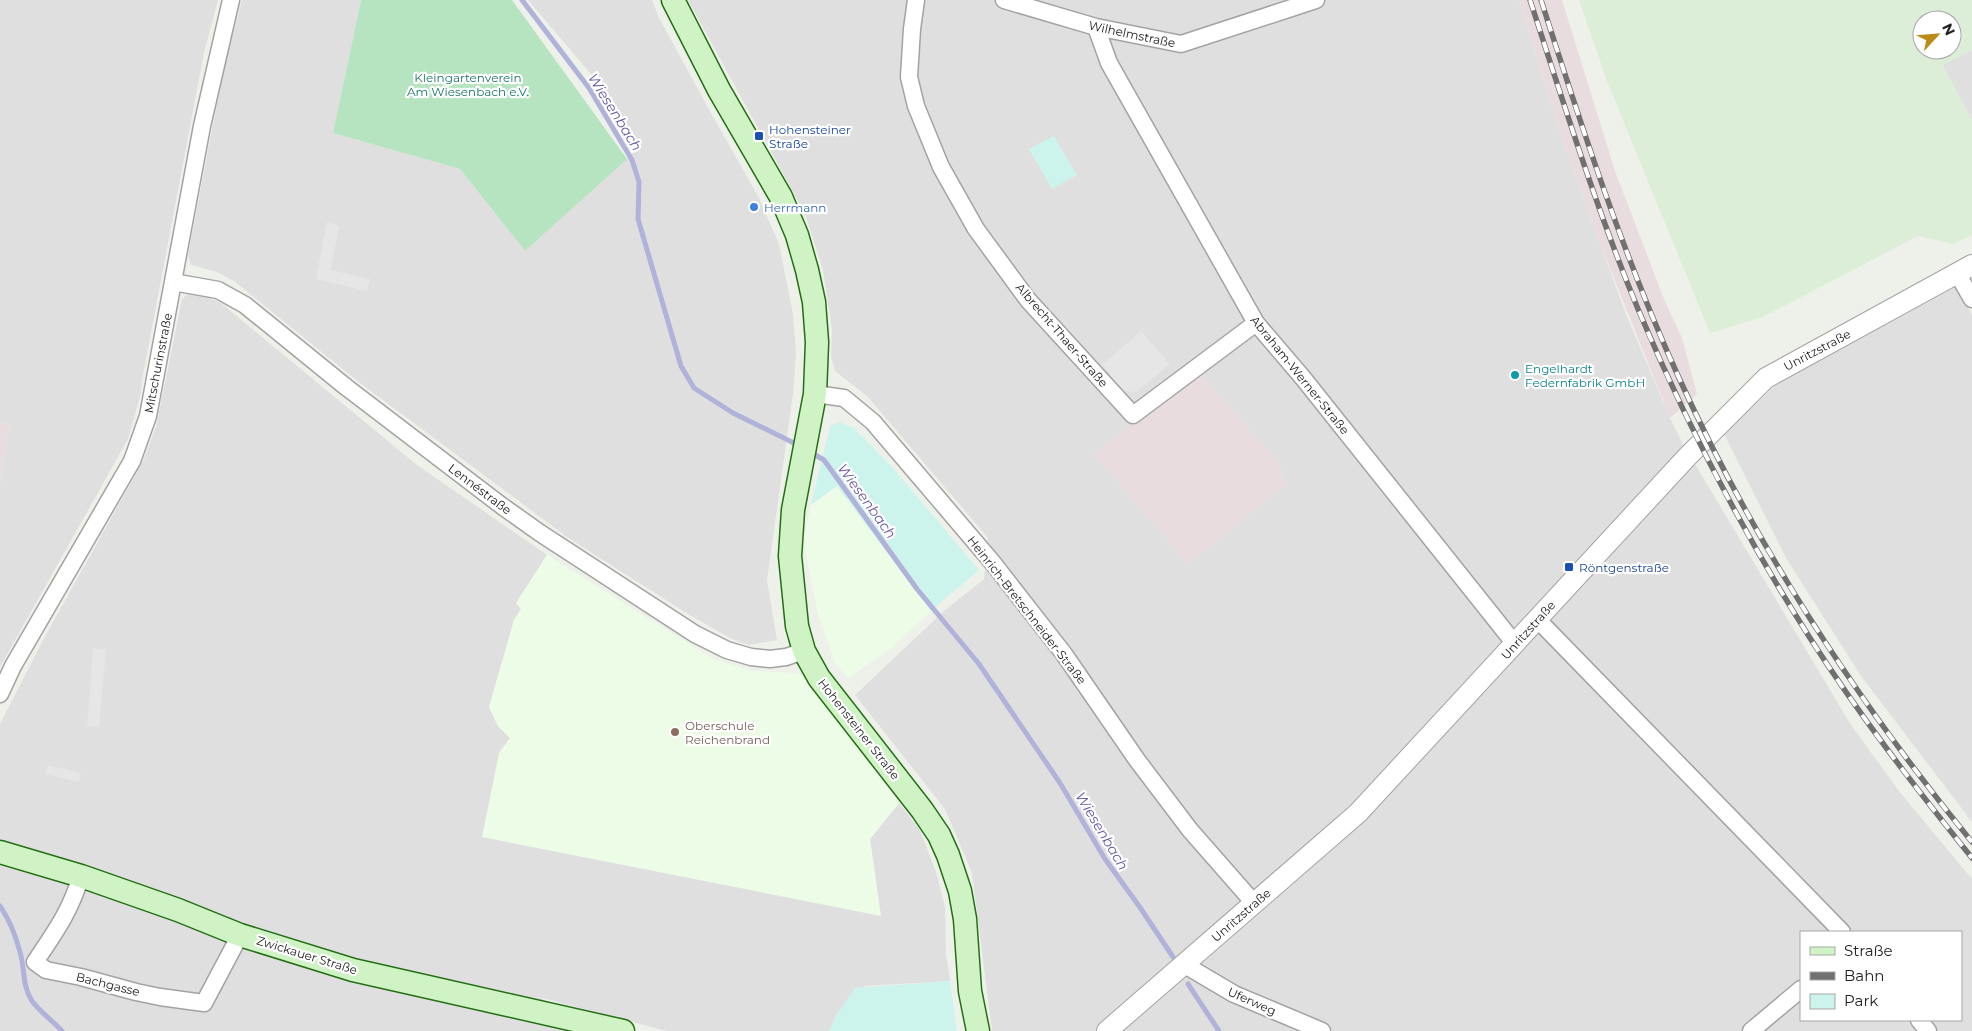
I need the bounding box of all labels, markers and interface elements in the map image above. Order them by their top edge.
north arrow [1912,10,1962,60]
street label: Wilhelmstraße [1087,17,1177,51]
text: N [1938,20,1959,38]
park label: Kleingartenverein Am Wiesenbach e.V. [407,70,529,99]
water label: Wiesenbach [584,70,646,154]
place label: Hohensteiner Straße [769,122,851,151]
marker: Hohensteiner Straße [753,130,765,142]
place label: Herrmann [764,200,826,215]
marker: Herrmann [748,201,760,213]
street label: Albrecht-Thaer-Straße [1013,280,1111,390]
street label: Mitschurinstraße [141,312,175,414]
street label: Abraham-Werner-Straße [1247,313,1353,437]
street label: Unritzstraße [1781,326,1853,374]
place label: Engelhardt Federnfabrik GmbH [1525,361,1645,390]
marker: Engelhardt Federnfabrik GmbH [1509,369,1521,381]
street label: Lennéstraße [446,460,514,518]
water label: Wiesenbach [834,460,900,542]
street label: Heinrich-Bretschneider-Straße [964,533,1090,687]
place label: Röntgenstraße [1579,560,1669,575]
marker: Röntgenstraße [1563,561,1575,573]
street label: Unritzstraße [1498,598,1558,662]
street label: Hohensteiner Straße [815,676,903,782]
place label: Oberschule Reichenbrand [685,718,770,747]
marker: Oberschule Reichenbrand [669,726,681,738]
water label: Wiesenbach [1072,789,1132,873]
street label: Unritzstraße [1208,885,1274,945]
legend [1800,931,1962,1021]
street label: Zwickauer Straße [255,933,359,977]
text: Straße [1844,941,1893,960]
text: Bahn [1844,966,1884,985]
street label: Bachgasse [75,969,141,999]
street label: Uferweg [1225,984,1279,1018]
text: Park [1844,991,1878,1010]

